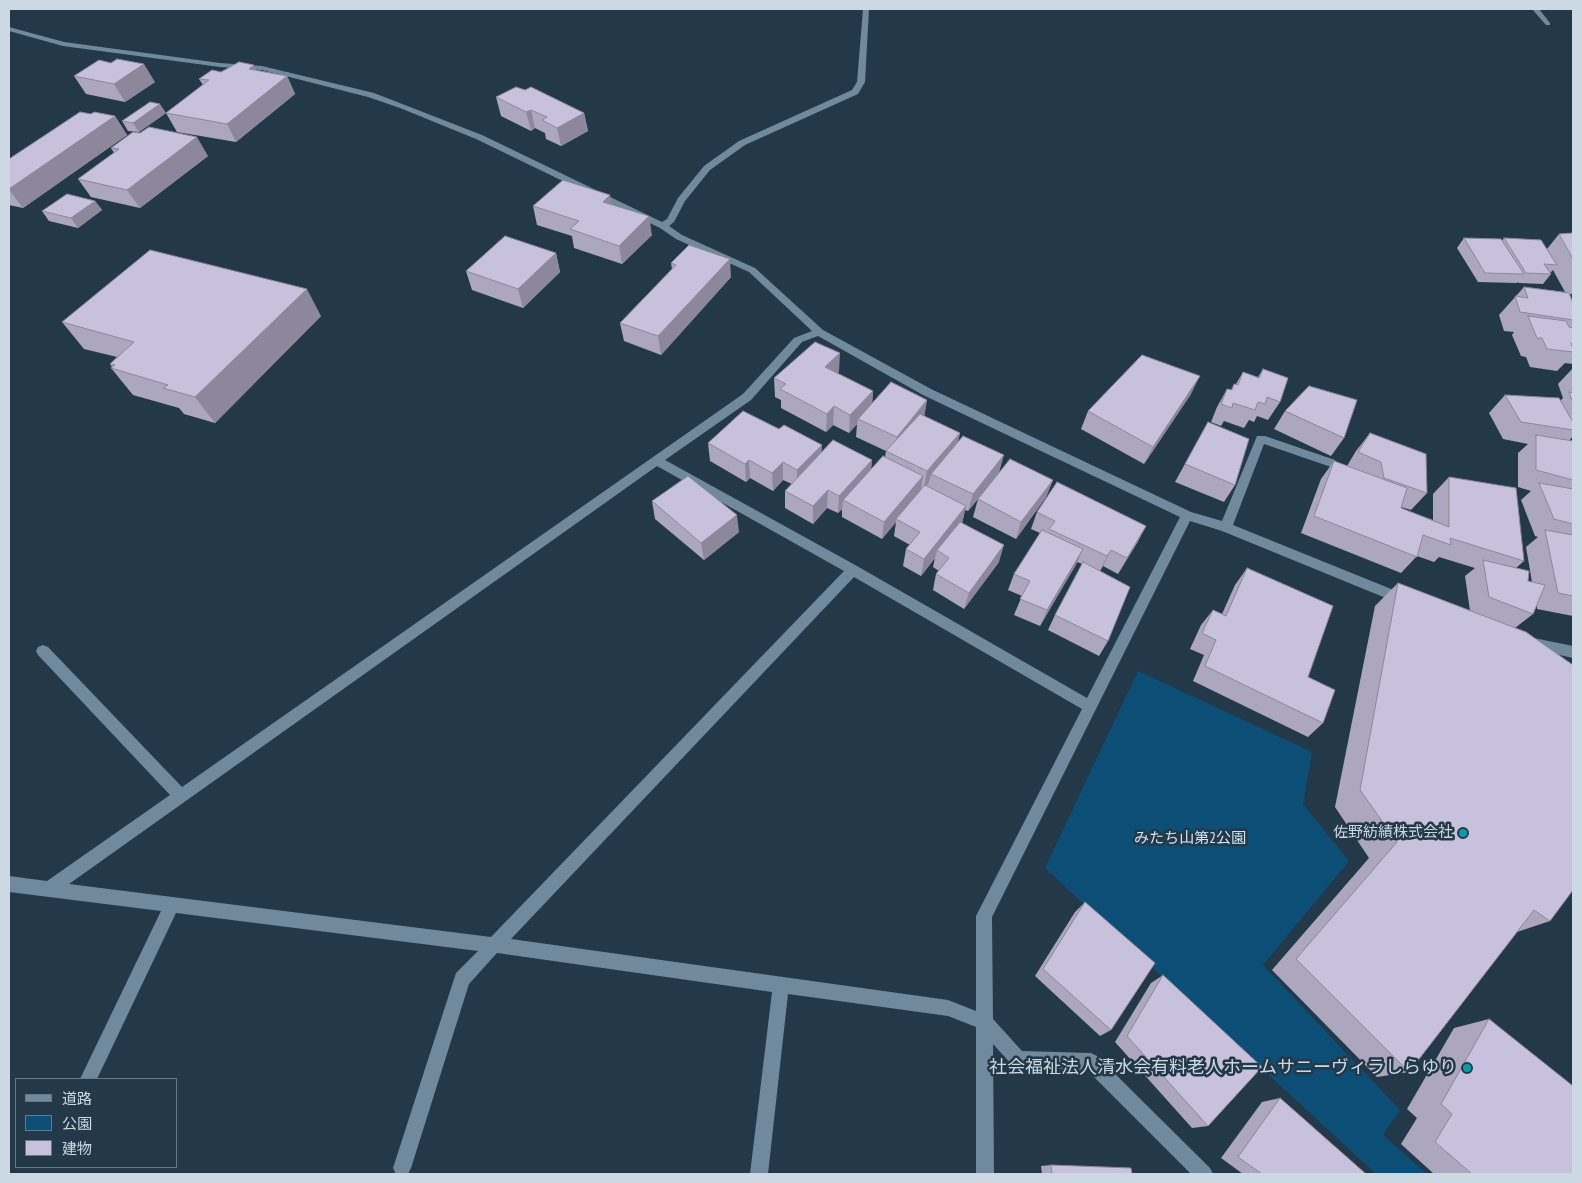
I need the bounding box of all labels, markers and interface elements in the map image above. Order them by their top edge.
place label: 佐野紡績株式会社 [1333,824,1453,842]
marker: 佐野紡績株式会社 [1457,827,1469,839]
park label: みたち山第2公園 [1134,830,1246,848]
place label: 社会福祉法人清水会有料老人ホームサニーヴィラしらゆり [989,1057,1457,1079]
marker: 社会福祉法人清水会有料老人ホームサニーヴィラしらゆり [1461,1062,1473,1074]
legend [15,1078,178,1168]
text: 道路 [62,1089,92,1108]
text: 公園 [62,1114,92,1133]
text: 建物 [62,1139,92,1158]

